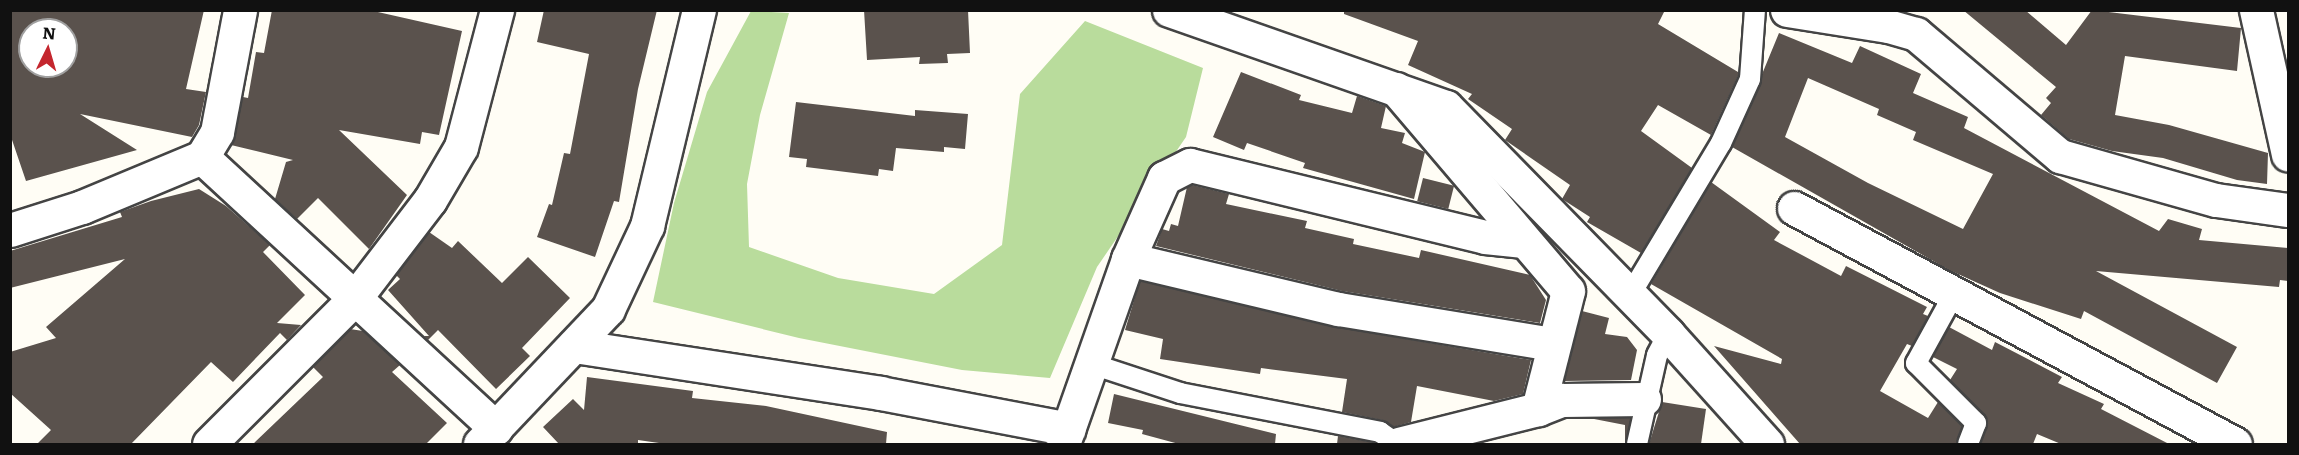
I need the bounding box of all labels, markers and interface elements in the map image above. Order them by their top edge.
north arrow [18,18,78,78]
text: N [42,20,57,45]

